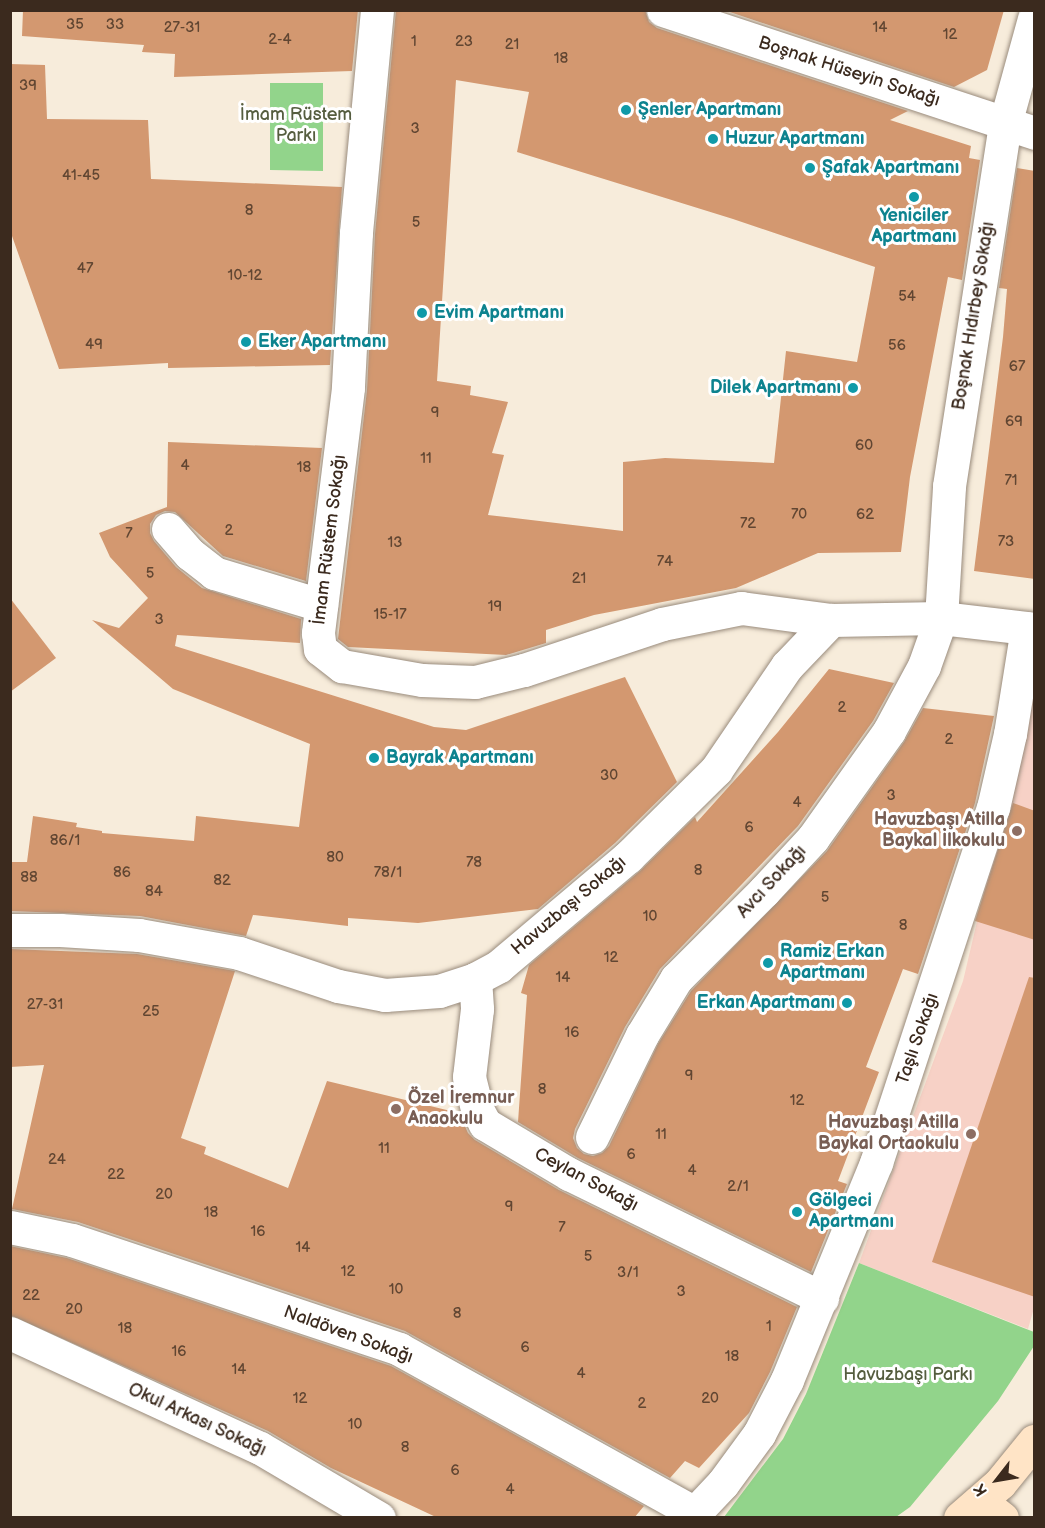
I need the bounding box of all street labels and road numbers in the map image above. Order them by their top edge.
street label: Boşnak Hüseyin Sokağı [755,32,943,112]
street label: Boşnak Hıdırbey Sokağı [948,219,1000,413]
street label: İmam Rüstem Sokağı [309,453,351,627]
street label: Avcı Sokağı [733,841,811,923]
street label: Havuzbaşı Sokağı [507,852,631,960]
street label: Taşlı Sokağı [892,990,944,1088]
street label: Ceylan Sokağı [530,1143,642,1217]
street label: Naldöven Sokağı [280,1302,416,1368]
street label: Okul Arkası Sokağı [124,1379,270,1461]

